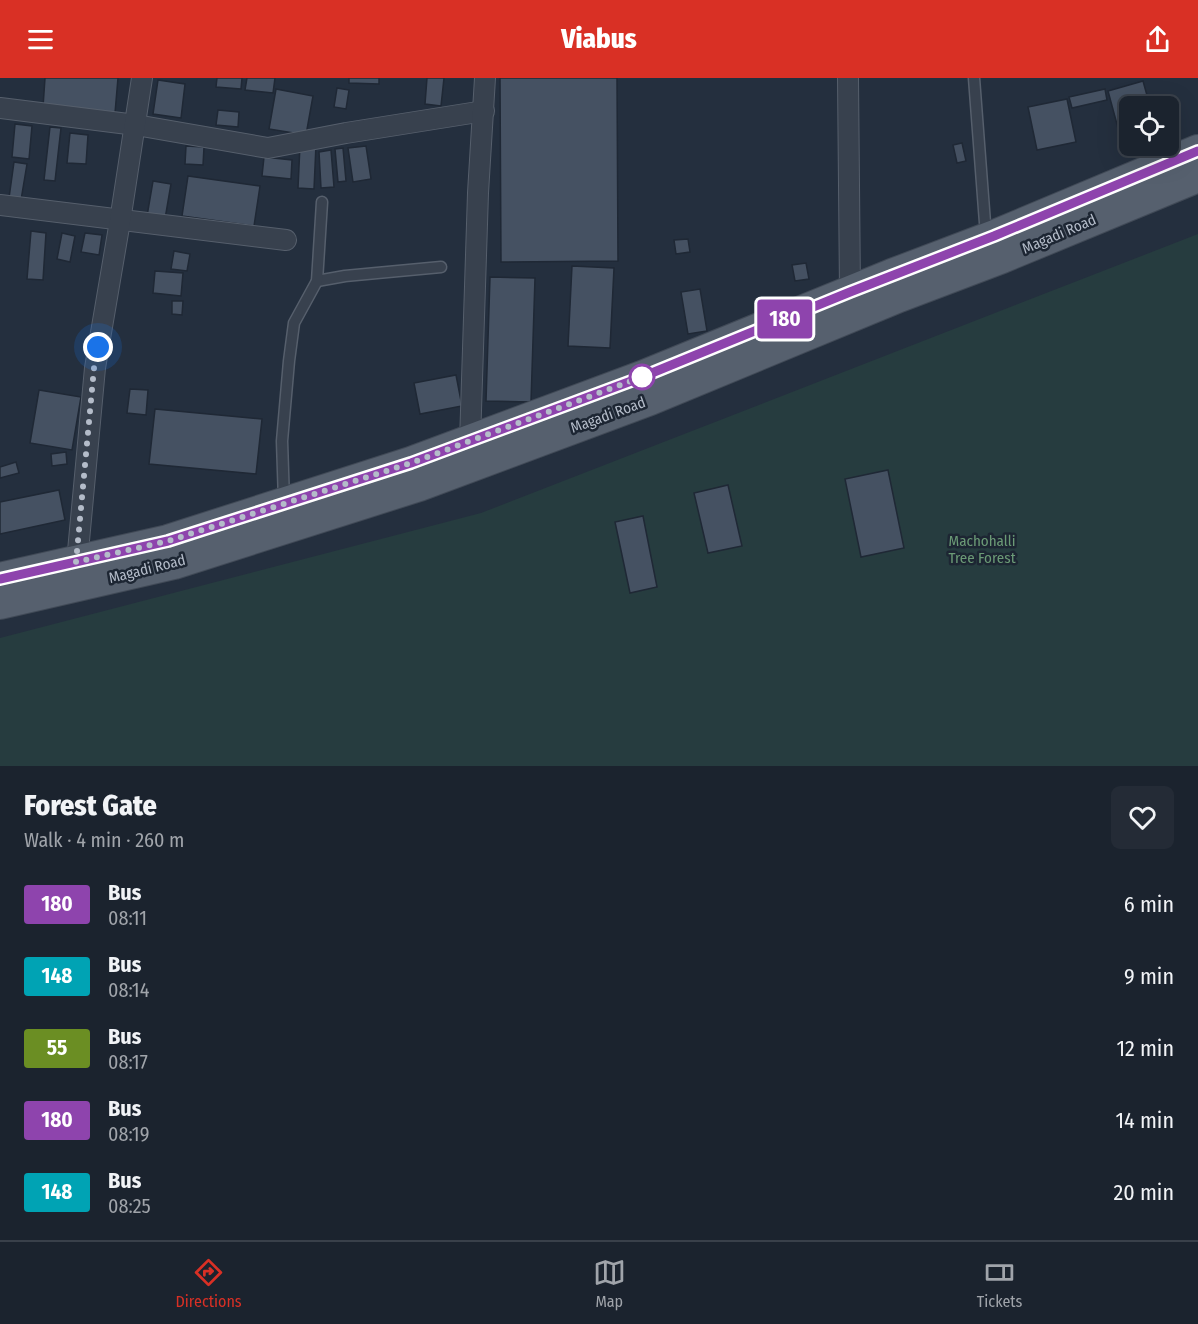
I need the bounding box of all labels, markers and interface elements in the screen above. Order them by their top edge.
icon: menu [24,23,57,56]
text: Viabus [561,23,637,55]
icon: share [1141,23,1174,56]
map controls [1119,96,1179,156]
button: locate [1119,96,1179,156]
street label: Magadi Road [1019,210,1099,258]
line badge: 180 [750,300,820,338]
text: 180 [769,306,801,332]
your location [83,332,113,362]
unlabelled marker [629,364,655,390]
street label: Magadi Road [568,393,648,437]
park label: Machohalli Tree Forest [948,532,1016,567]
street label: Magadi Road [107,551,187,587]
button: heart [1111,786,1174,849]
text: Forest Gate [24,789,157,822]
text: Walk · 4 min · 260 m [24,828,184,852]
text: Bus [108,879,141,906]
text: 180 [41,891,73,917]
text: 6 min [1124,891,1174,918]
text: 08:11 [108,906,147,930]
text: Bus [108,951,141,978]
text: 148 [42,963,72,989]
text: 9 min [1124,963,1174,990]
text: 08:14 [108,978,149,1002]
text: Bus [108,1023,141,1050]
text: 55 [47,1035,67,1061]
text: 12 min [1116,1035,1174,1062]
text: 08:17 [108,1050,148,1074]
text: Bus [108,1095,141,1122]
text: 180 [41,1107,73,1133]
text: 14 min [1116,1107,1174,1134]
text: 08:19 [108,1122,149,1146]
text: Bus [108,1167,141,1194]
text: 148 [42,1179,72,1205]
text: 20 min [1114,1179,1174,1206]
text: 08:25 [108,1194,151,1218]
tab: Directions [176,1256,242,1311]
tab: Map [593,1256,626,1311]
tab: Tickets [977,1256,1022,1311]

